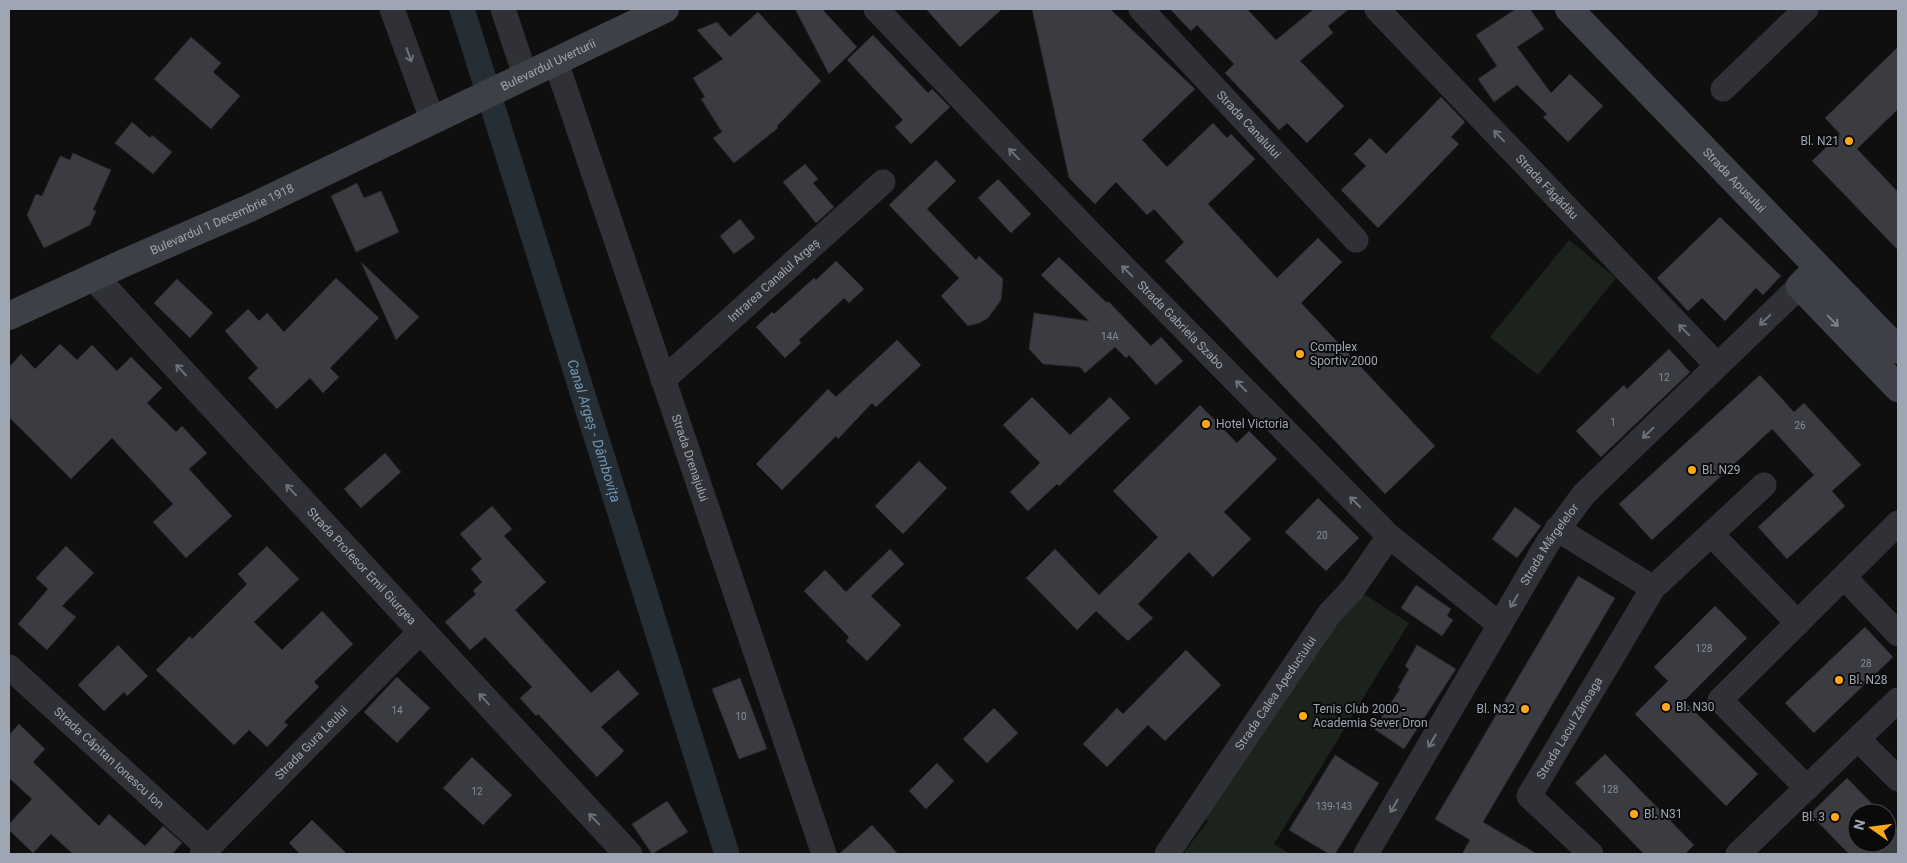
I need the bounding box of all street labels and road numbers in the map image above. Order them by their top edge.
street label: Bulevardul Uverturii [499,36,598,94]
street label: Strada Canalului [1214,88,1284,161]
street label: Strada Apusului [1700,145,1769,216]
street label: Strada Făgădău [1513,152,1581,222]
street label: Bulevardul 1 Decembrie 1918 [148,181,296,258]
street label: Intrarea Canalul Argeș [725,236,823,325]
street label: Strada Gabriela Szabo [1134,278,1227,372]
street label: Strada Drenajului [669,413,711,503]
street label: Strada Mărgelelor [1518,501,1581,588]
street label: Strada Profesor Emil Giurgea [304,505,419,627]
street label: Strada Calea Apeductului [1232,634,1319,753]
street label: Strada Lacul Zănoaga [1534,674,1605,782]
street label: Strada Gura Leului [272,703,351,783]
street label: Strada Căpitan Ionescu Ion [51,704,167,811]

